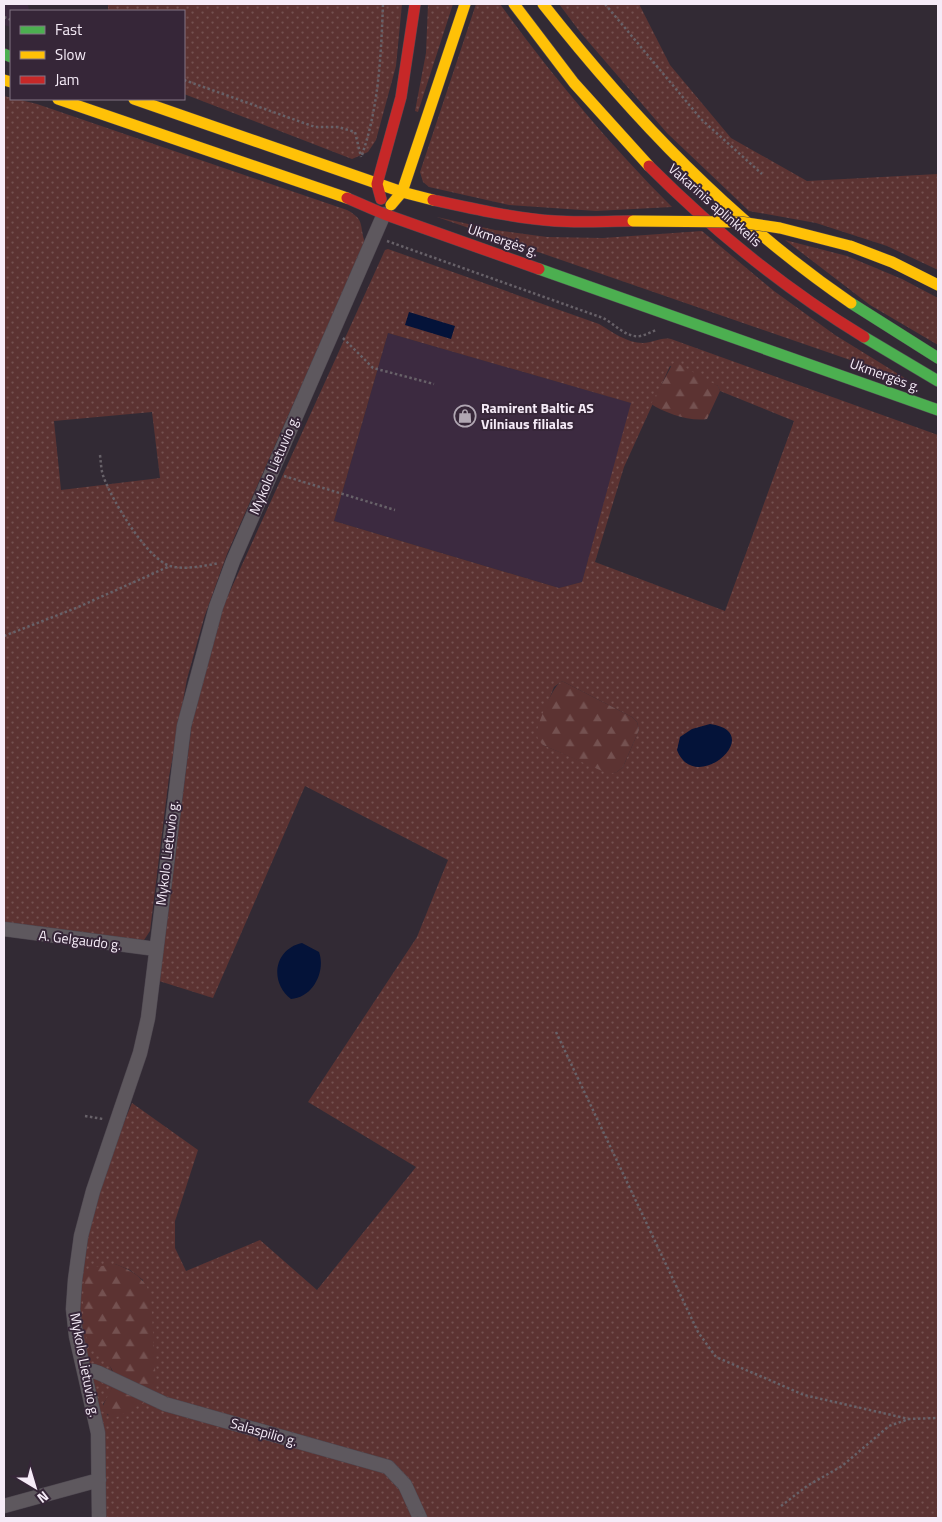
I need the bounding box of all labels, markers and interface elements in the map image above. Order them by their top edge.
legend [10,10,185,100]
text: Fast [55,18,83,41]
text: Slow [55,43,86,66]
text: Jam [55,68,79,91]
street label: Vakarinis aplinkkelis [664,158,767,251]
street label: Ukmergės g. [465,218,541,261]
street label: Ukmergės g. [847,352,923,397]
place label: Ramirent Baltic AS Vilniaus filialas [481,397,594,434]
shop icon: Ramirent Baltic AS Vilniaus filialas [453,404,477,428]
street label: Mykolo Lietuvio g. [243,412,304,518]
street label: Mykolo Lietuvio g. [150,799,183,907]
street label: A. Gelgaudo g. [38,924,123,955]
street label: Mykolo Lietuvio g. [65,1311,106,1419]
street label: Salaspilio g. [228,1412,300,1451]
north arrow [10,1462,60,1512]
text: N [33,1486,54,1509]

